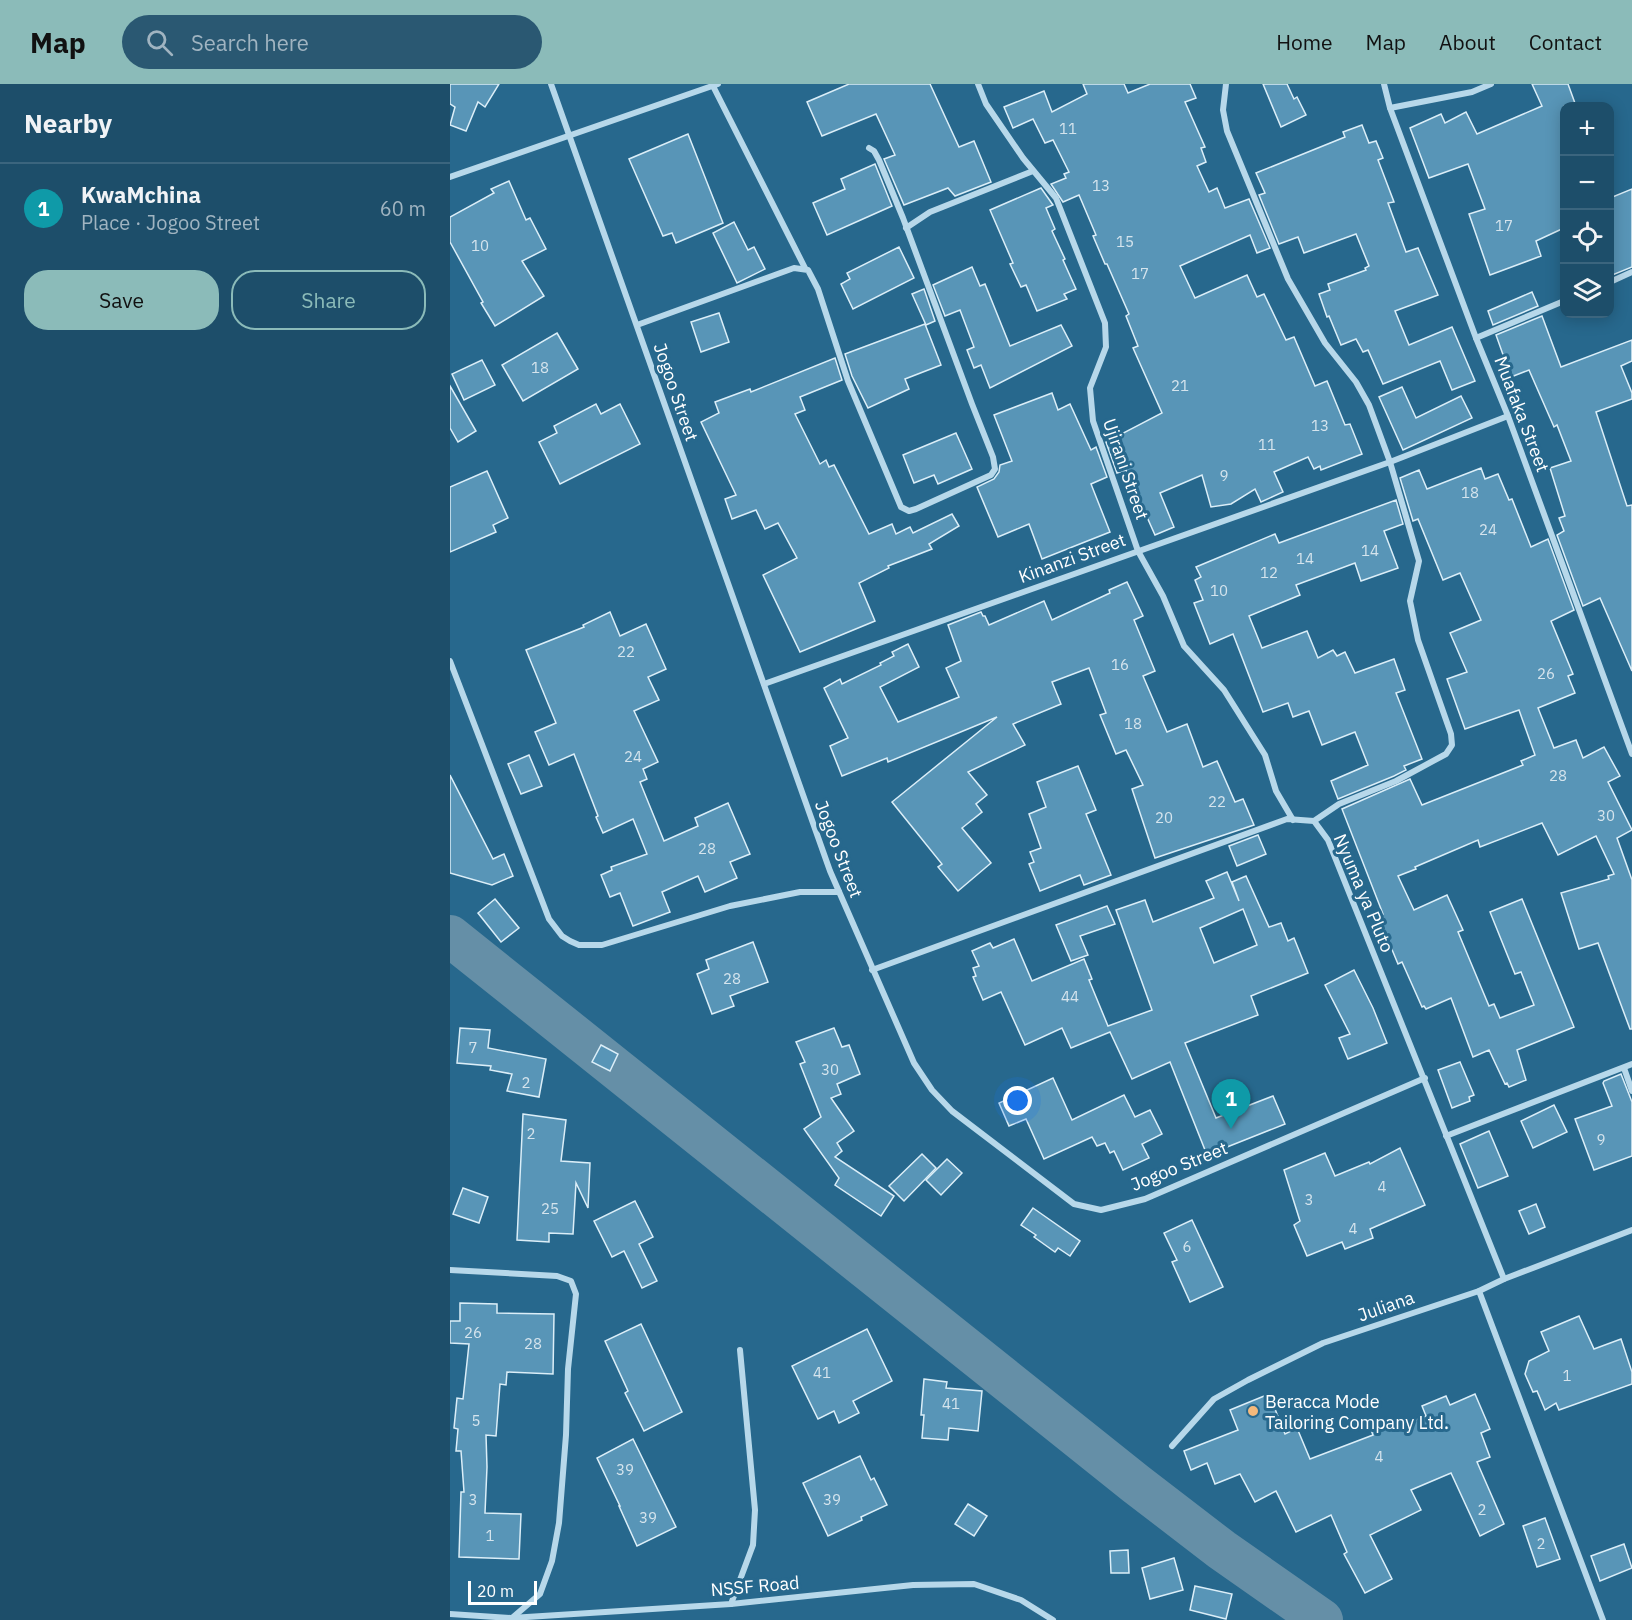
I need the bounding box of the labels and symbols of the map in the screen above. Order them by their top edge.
house number: 11 [1059,119,1077,138]
house number: 13 [1092,176,1110,195]
house number: 17 [1495,216,1513,235]
house number: 15 [1116,232,1134,251]
house number: 10 [471,236,489,255]
house number: 17 [1131,264,1149,283]
street label: Jogoo Street [648,340,704,444]
street label: Muafaka Street [1489,353,1555,475]
house number: 18 [531,358,549,377]
house number: 21 [1171,376,1189,395]
street label: Ujirani Street [1098,415,1154,523]
house number: 13 [1311,416,1329,435]
house number: 11 [1258,435,1276,454]
house number: 9 [1219,466,1229,485]
house number: 18 [1461,483,1479,502]
house number: 24 [1479,520,1497,539]
street label: Kinanzi Street [1015,528,1129,588]
house number: 14 [1361,541,1379,560]
house number: 14 [1296,549,1314,568]
house number: 12 [1260,563,1278,582]
house number: 10 [1210,581,1228,600]
house number: 22 [617,642,635,661]
house number: 16 [1111,655,1129,674]
house number: 26 [1537,664,1555,683]
house number: 18 [1124,714,1142,733]
house number: 24 [624,747,642,766]
house number: 28 [1549,766,1567,785]
house number: 22 [1208,792,1226,811]
street label: Jogoo Street [810,797,868,901]
house number: 30 [1597,806,1615,825]
house number: 20 [1155,808,1173,827]
street label: Nyuma ya Pluto [1329,830,1399,956]
house number: 28 [698,839,716,858]
house number: 28 [723,969,741,988]
house number: 44 [1061,987,1079,1006]
house number: 7 [468,1038,478,1057]
house number: 30 [821,1060,839,1079]
house number: 2 [521,1073,531,1092]
pin: 1 [1212,1080,1250,1129]
your location [1003,1086,1032,1115]
house number: 2 [526,1124,536,1143]
house number: 9 [1596,1130,1606,1149]
street label: Jogoo Street [1127,1136,1231,1196]
house number: 4 [1377,1177,1387,1196]
house number: 3 [1304,1190,1314,1209]
house number: 25 [541,1199,559,1218]
house number: 4 [1348,1219,1358,1238]
house number: 6 [1182,1237,1192,1256]
street label: Juliana [1355,1286,1418,1326]
house number: 26 [464,1323,482,1342]
house number: 28 [524,1334,542,1353]
house number: 41 [813,1363,831,1382]
house number: 1 [1562,1366,1572,1385]
place label: Beracca Mode Tailoring Company Ltd. [1265,1390,1449,1434]
house number: 41 [942,1394,960,1413]
marker: Beracca Mode Tailoring Company Ltd. [1246,1404,1260,1418]
house number: 5 [471,1411,481,1430]
house number: 4 [1374,1447,1384,1466]
house number: 39 [616,1460,634,1479]
house number: 3 [468,1490,478,1509]
house number: 39 [823,1490,841,1509]
house number: 2 [1477,1500,1487,1519]
house number: 39 [639,1508,657,1527]
house number: 1 [485,1526,495,1545]
house number: 2 [1536,1534,1546,1553]
street label: NSSF Road [710,1571,800,1601]
scale bar [468,1578,537,1606]

